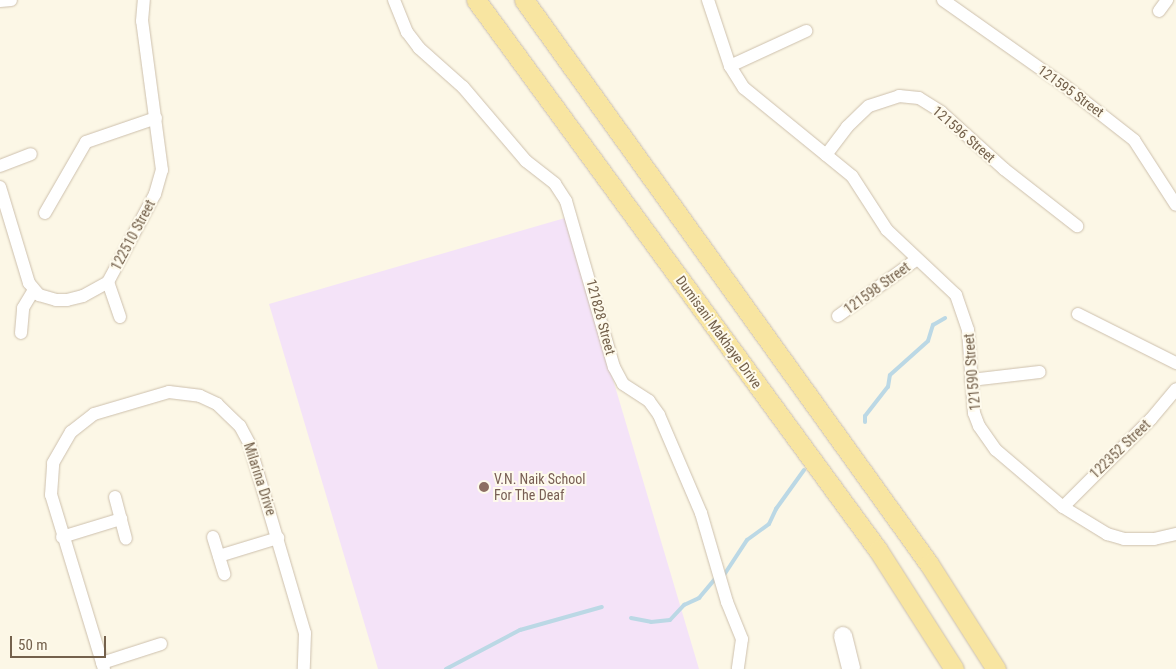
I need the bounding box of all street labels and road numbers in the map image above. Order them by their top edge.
street label: 121595 Street [1035,61,1107,121]
street label: 121596 Street [929,102,999,166]
street label: 122510 Street [107,197,159,273]
street label: 121598 Street [841,258,913,318]
street label: Dumisani Makhaye Drive [672,272,766,392]
street label: 121828 Street [583,277,619,357]
street label: 121590 Street [960,333,984,411]
street label: 122352 Street [1086,416,1154,482]
street label: Milarina Drive [240,440,280,518]

